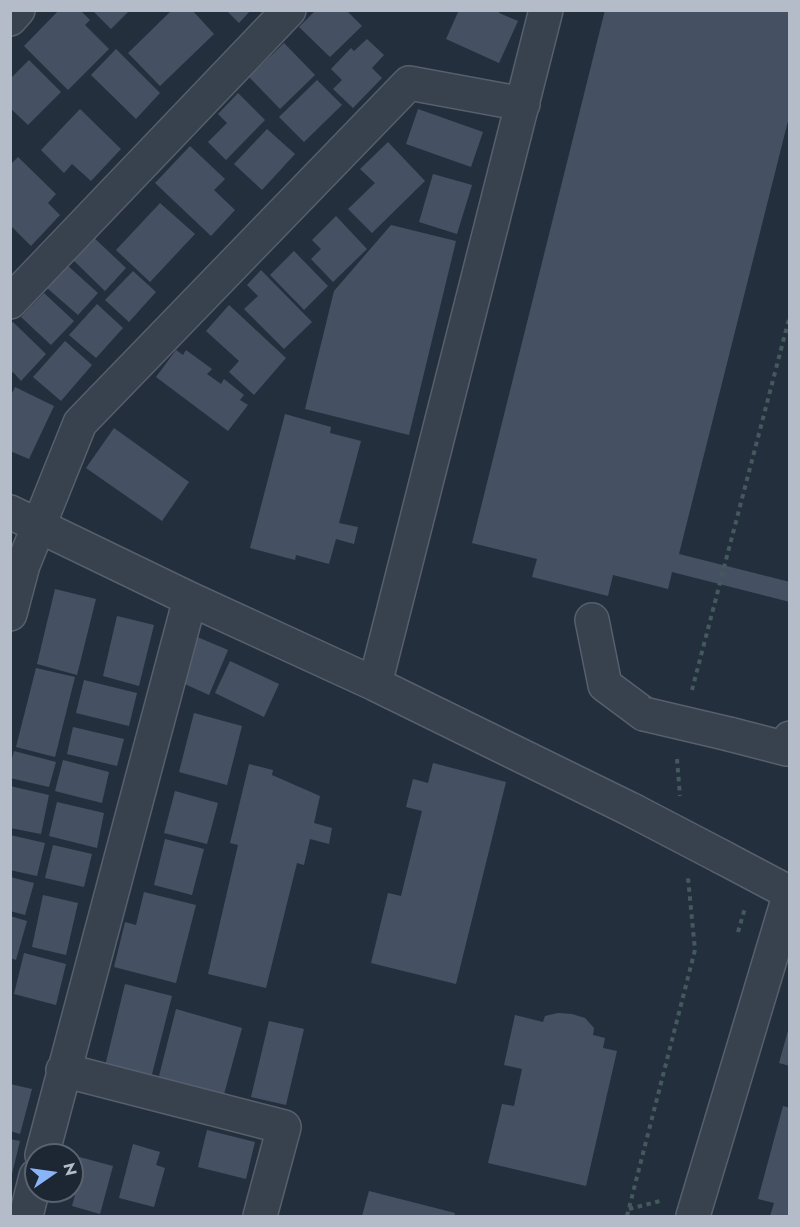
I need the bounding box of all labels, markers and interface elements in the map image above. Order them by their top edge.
north arrow [24,1143,84,1203]
text: N [57,1161,83,1178]

